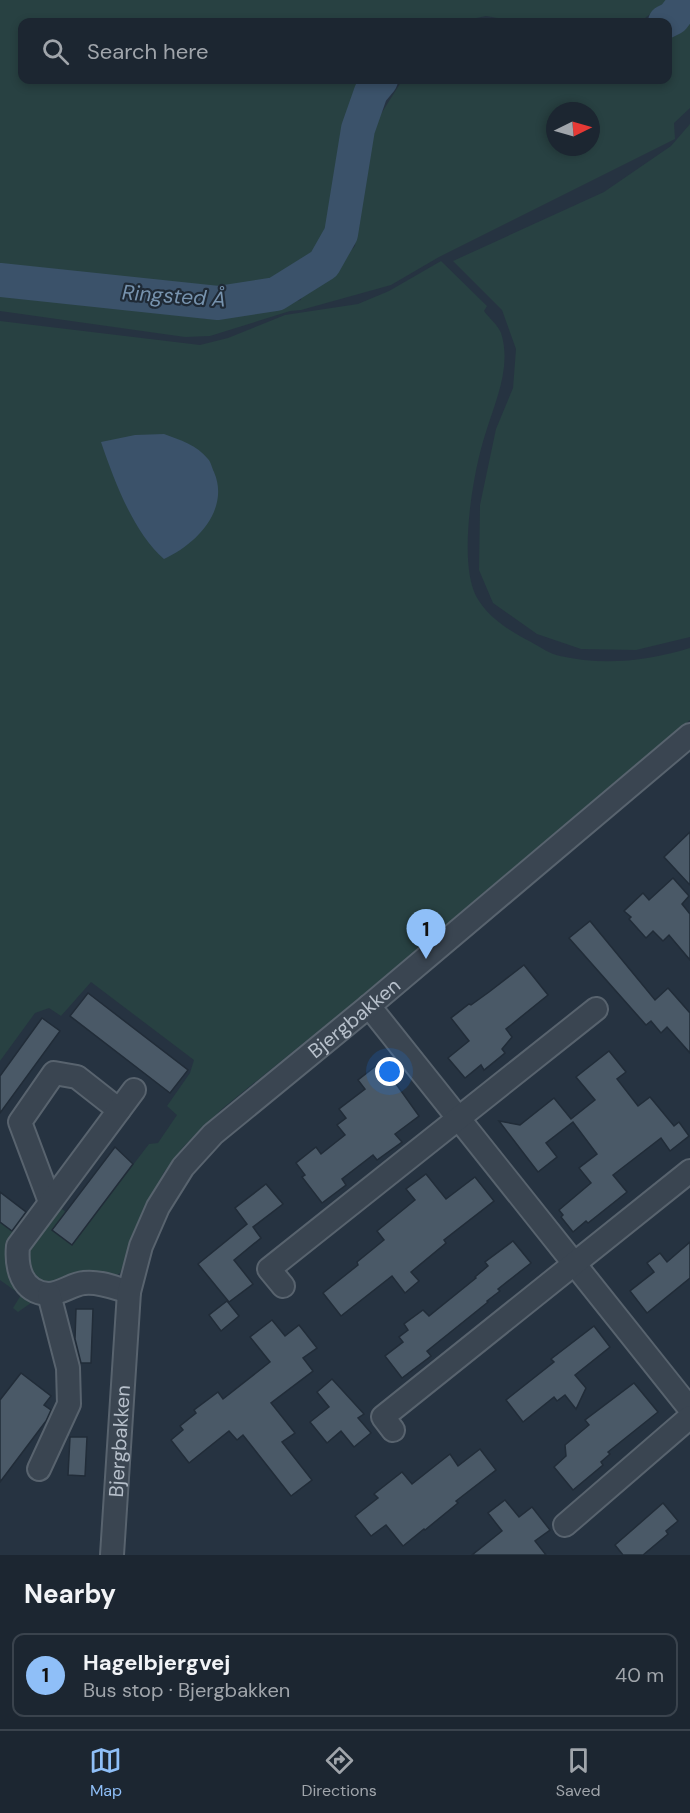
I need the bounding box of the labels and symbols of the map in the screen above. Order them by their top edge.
north arrow [546,102,600,156]
water label: Ringsted Å [121,278,227,314]
pin: 1 [406,910,446,959]
street label: Bjergbakken [302,972,406,1064]
your location [375,1057,404,1086]
street label: Bjergbakken [103,1384,136,1498]

